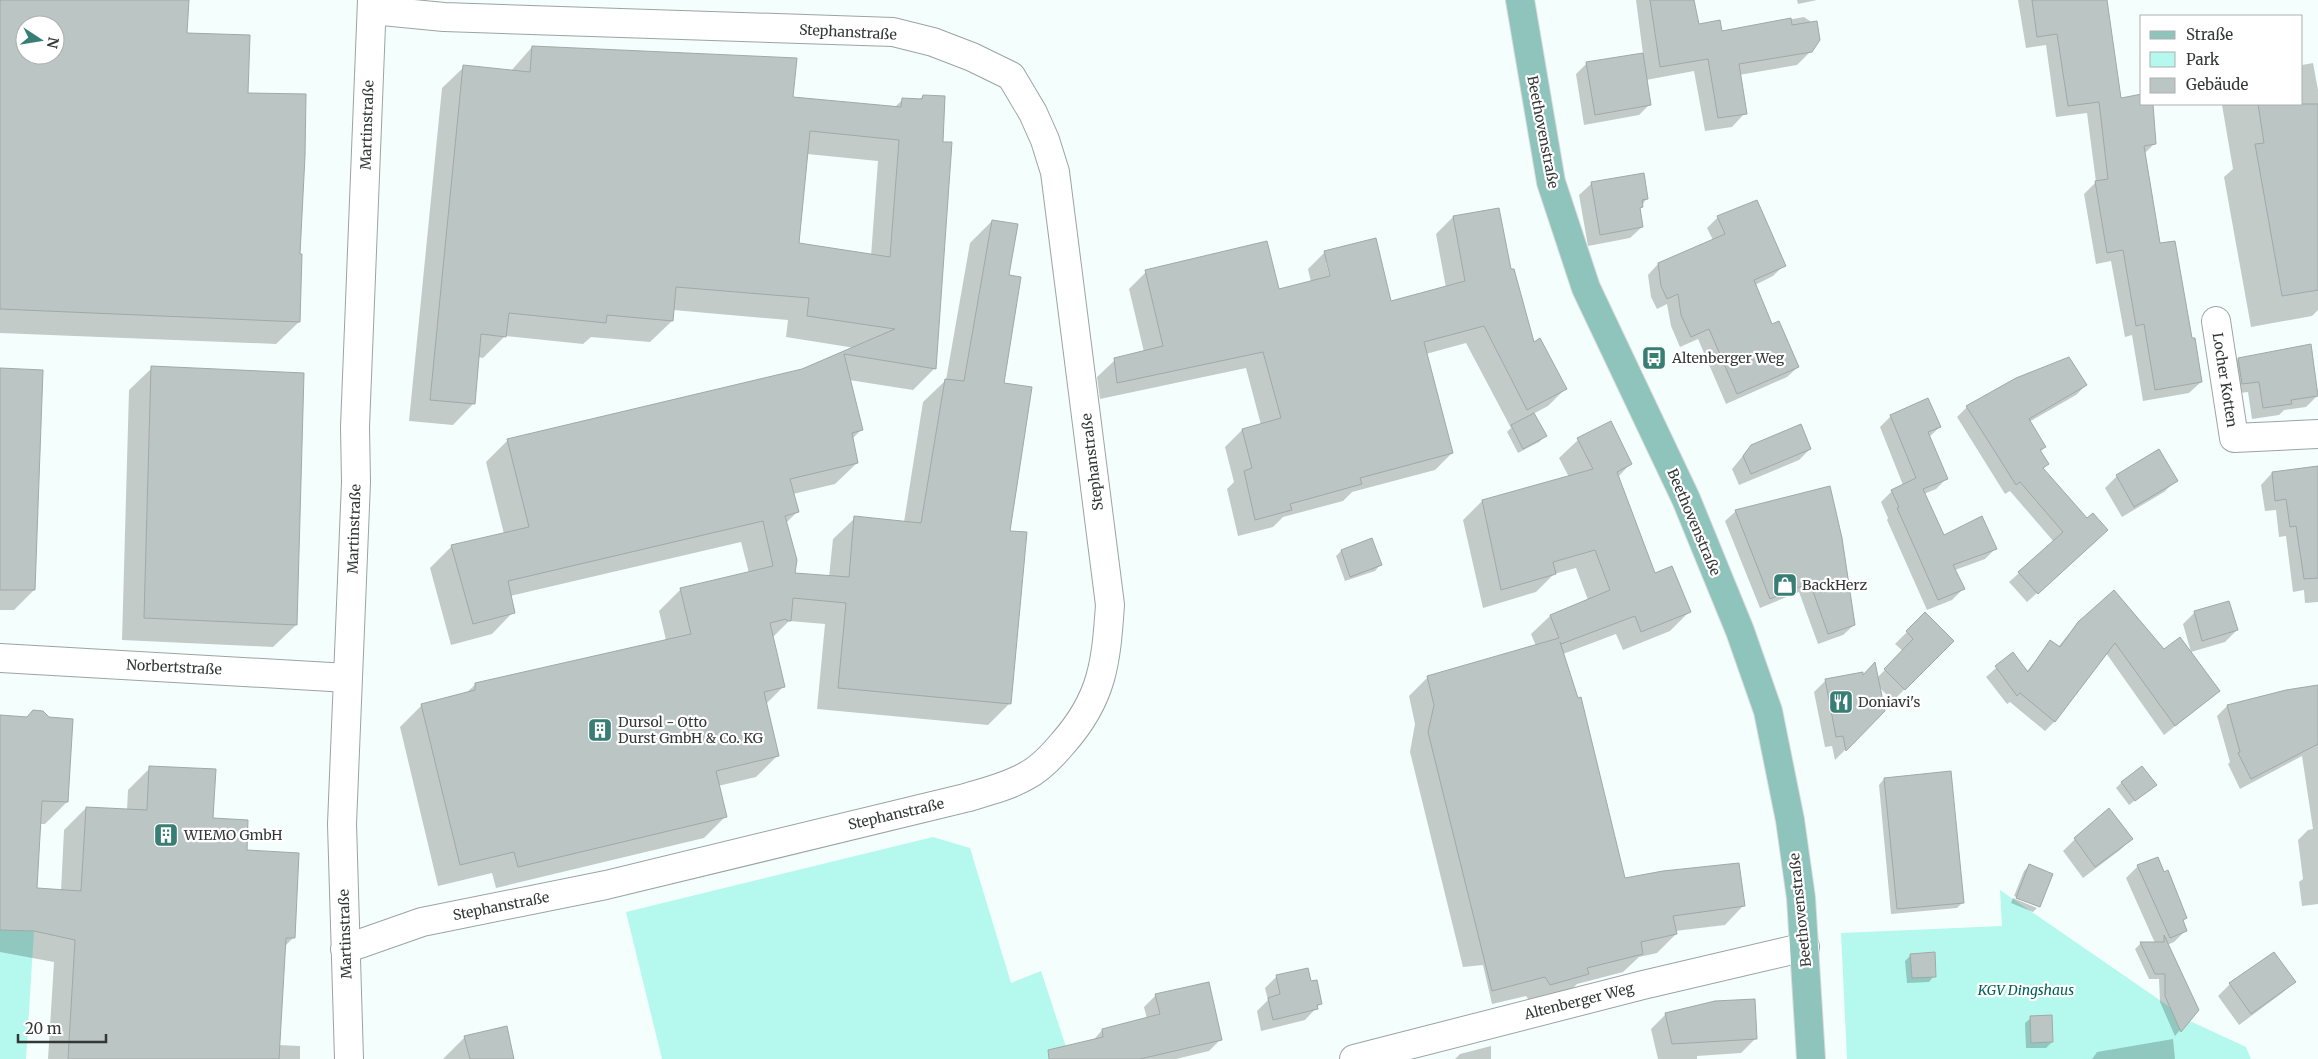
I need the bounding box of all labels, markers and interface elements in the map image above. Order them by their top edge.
north arrow [15,15,65,65]
legend [2140,15,2303,105]
street label: Stephanstraße [799,20,897,44]
text: Straße [2186,25,2233,44]
text: N [43,35,63,50]
text: Park [2186,50,2220,69]
street label: Beethovenstraße [1523,74,1563,190]
text: Gebäude [2186,75,2249,94]
street label: Martinstraße [356,80,378,170]
street label: Locher Kotten [2209,331,2241,429]
bus stop icon: Altenberger Weg [1641,345,1667,371]
place label: Altenberger Weg [1671,349,1785,367]
street label: Stephanstraße [1077,412,1107,512]
street label: Beethovenstraße [1663,466,1725,578]
street label: Martinstraße [343,484,365,574]
shop icon: BackHerz [1772,572,1798,598]
place label: BackHerz [1802,576,1868,594]
street label: Norbertstraße [126,656,222,678]
restaurant icon: Doniavi's [1828,689,1854,715]
place label: Doniavi's [1858,693,1920,711]
place label: Dursol - Otto Durst GmbH & Co. KG [618,713,763,747]
building icon: Dursol - Otto Durst GmbH & Co. KG [587,717,613,743]
street label: Stephanstraße [846,794,946,834]
building icon: WIEMO GmbH [153,822,179,848]
place label: WIEMO GmbH [183,826,283,844]
street label: Beethovenstraße [1785,852,1815,968]
street label: Stephanstraße [451,888,551,924]
street label: Martinstraße [334,889,356,979]
street label: Altenberger Weg [1521,979,1636,1024]
park label: KGV Dingshaus [1977,981,2074,999]
scale bar [18,1012,105,1044]
text: 20 m [25,1019,62,1038]

